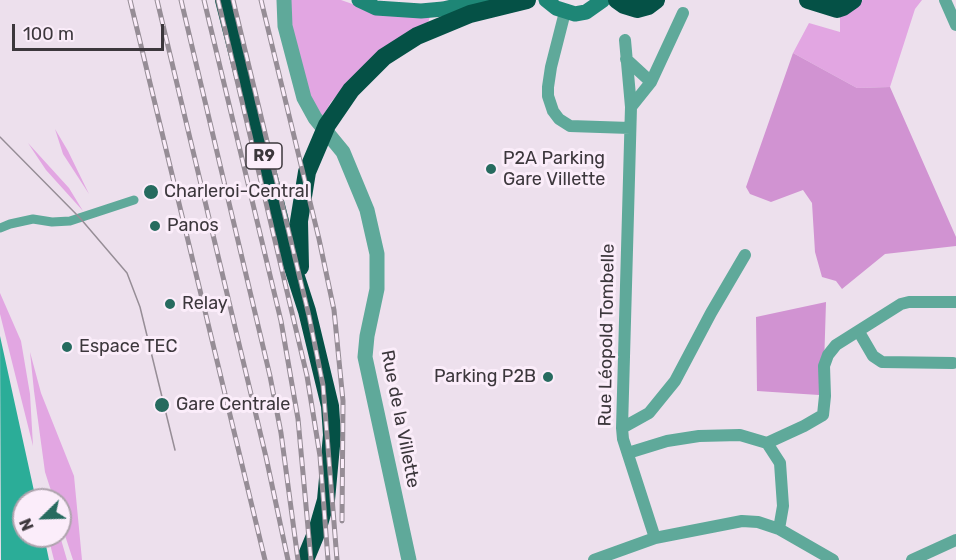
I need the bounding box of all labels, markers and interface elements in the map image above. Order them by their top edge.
scale bar [15,12,166,50]
text: 100 m [23,23,74,45]
road number: R9 [246,143,282,169]
place label: P2A Parking Gare Villette [503,148,605,190]
marker: P2A Parking Gare Villette [484,162,498,176]
place label: Charleroi-Central [164,181,309,203]
marker: Charleroi-Central [142,183,160,201]
place label: Panos [167,215,219,237]
marker: Panos [148,219,162,233]
street label: Rue Léopold Tombelle [595,243,619,427]
place label: Relay [182,293,228,315]
marker: Relay [163,297,177,311]
place label: Espace TEC [79,336,177,358]
marker: Espace TEC [60,340,74,354]
street label: Rue de la Villette [376,348,424,490]
place label: Parking P2B [434,366,536,388]
marker: Parking P2B [541,370,555,384]
place label: Gare Centrale [176,394,290,416]
marker: Gare Centrale [153,396,171,414]
north arrow [12,488,72,548]
text: N [16,515,38,533]

